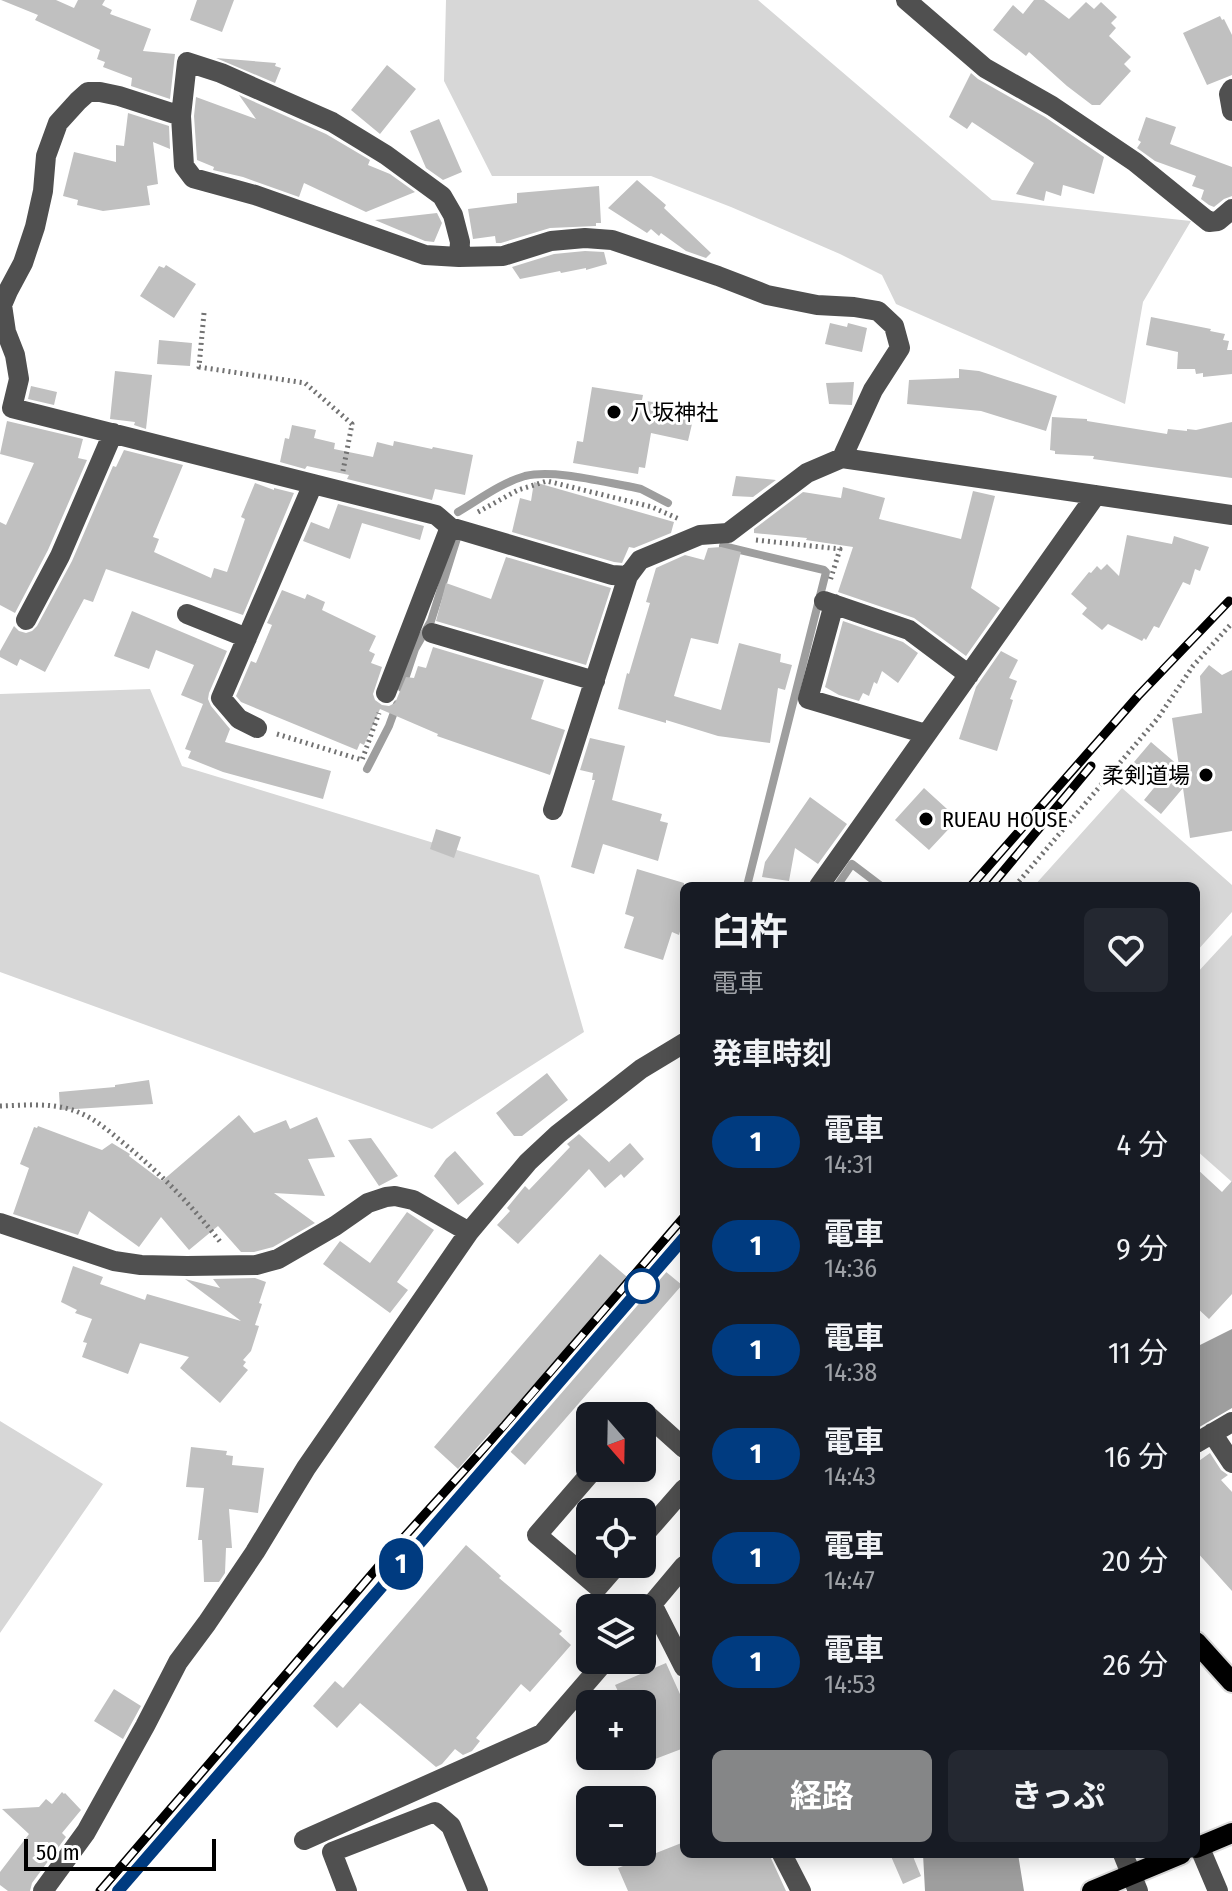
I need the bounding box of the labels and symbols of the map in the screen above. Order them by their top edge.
place label: 八坂神社 [630,399,718,426]
marker: 八坂神社 [605,403,623,421]
place label: 柔剣道場 [1102,762,1190,789]
marker: 柔剣道場 [1197,766,1215,784]
place label: RUEAU HOUSE [942,806,1068,833]
marker: RUEAU HOUSE [917,810,935,828]
unlabelled marker [625,1269,659,1303]
north arrow [576,1402,656,1482]
line badge: 1 [375,1538,427,1590]
scale bar [24,1835,216,1871]

